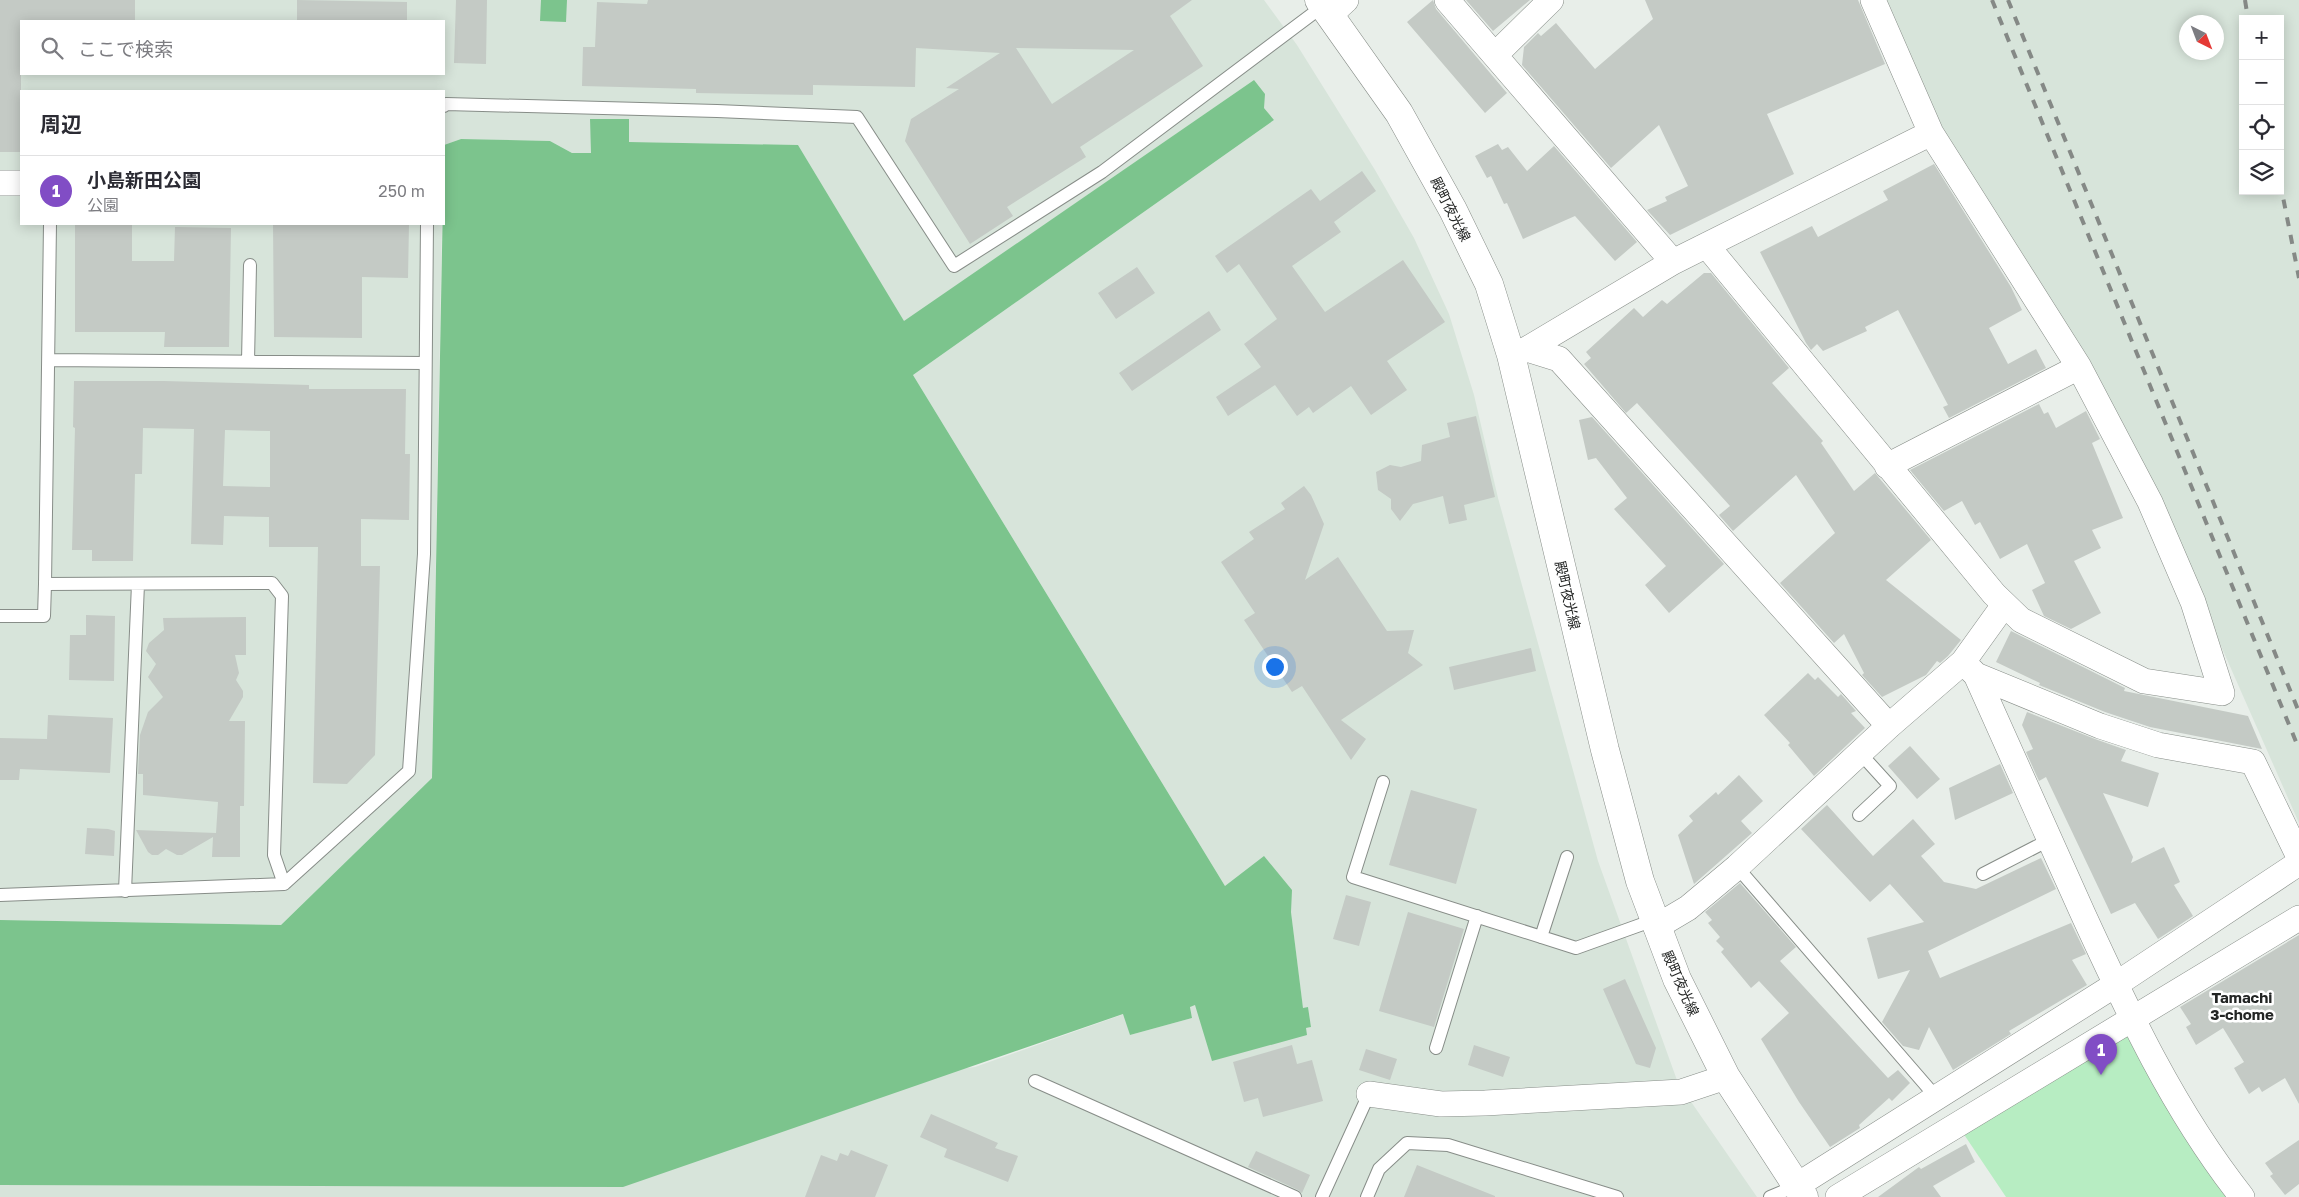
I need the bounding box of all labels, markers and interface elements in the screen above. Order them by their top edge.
north arrow [2179,15,2224,60]
map controls [2239,15,2284,195]
button: + [2239,15,2284,60]
search box [20,20,445,75]
icon: search [38,34,66,62]
text: ここで検索 [78,37,173,60]
button: − [2239,60,2284,105]
button: locate [2239,105,2284,150]
text: 周辺 [40,111,82,137]
button: layers [2239,150,2284,195]
text: 小島新田公園 [87,168,201,191]
street label: 殿町夜光線 [1428,174,1474,244]
text: 1 [52,181,60,201]
text: 250 m [378,181,425,201]
text: 公園 [87,195,119,215]
street label: 殿町夜光線 [1552,559,1584,631]
your location [1262,654,1288,680]
street label: 殿町夜光線 [1659,948,1703,1018]
district label: Tamachi 3-chome [2210,988,2274,1023]
pin: 1 [2085,1034,2117,1075]

